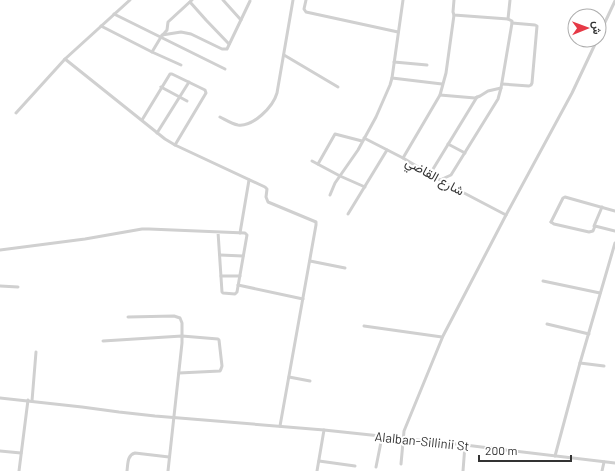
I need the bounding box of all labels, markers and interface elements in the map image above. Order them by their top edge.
north arrow [567,8,607,48]
text: ش [590,21,604,35]
street label: شارع القاضي [401,153,467,201]
street label: Alalban-Sillinii St [374,428,470,454]
scale bar [479,437,571,463]
text: 200 m [485,443,517,457]

